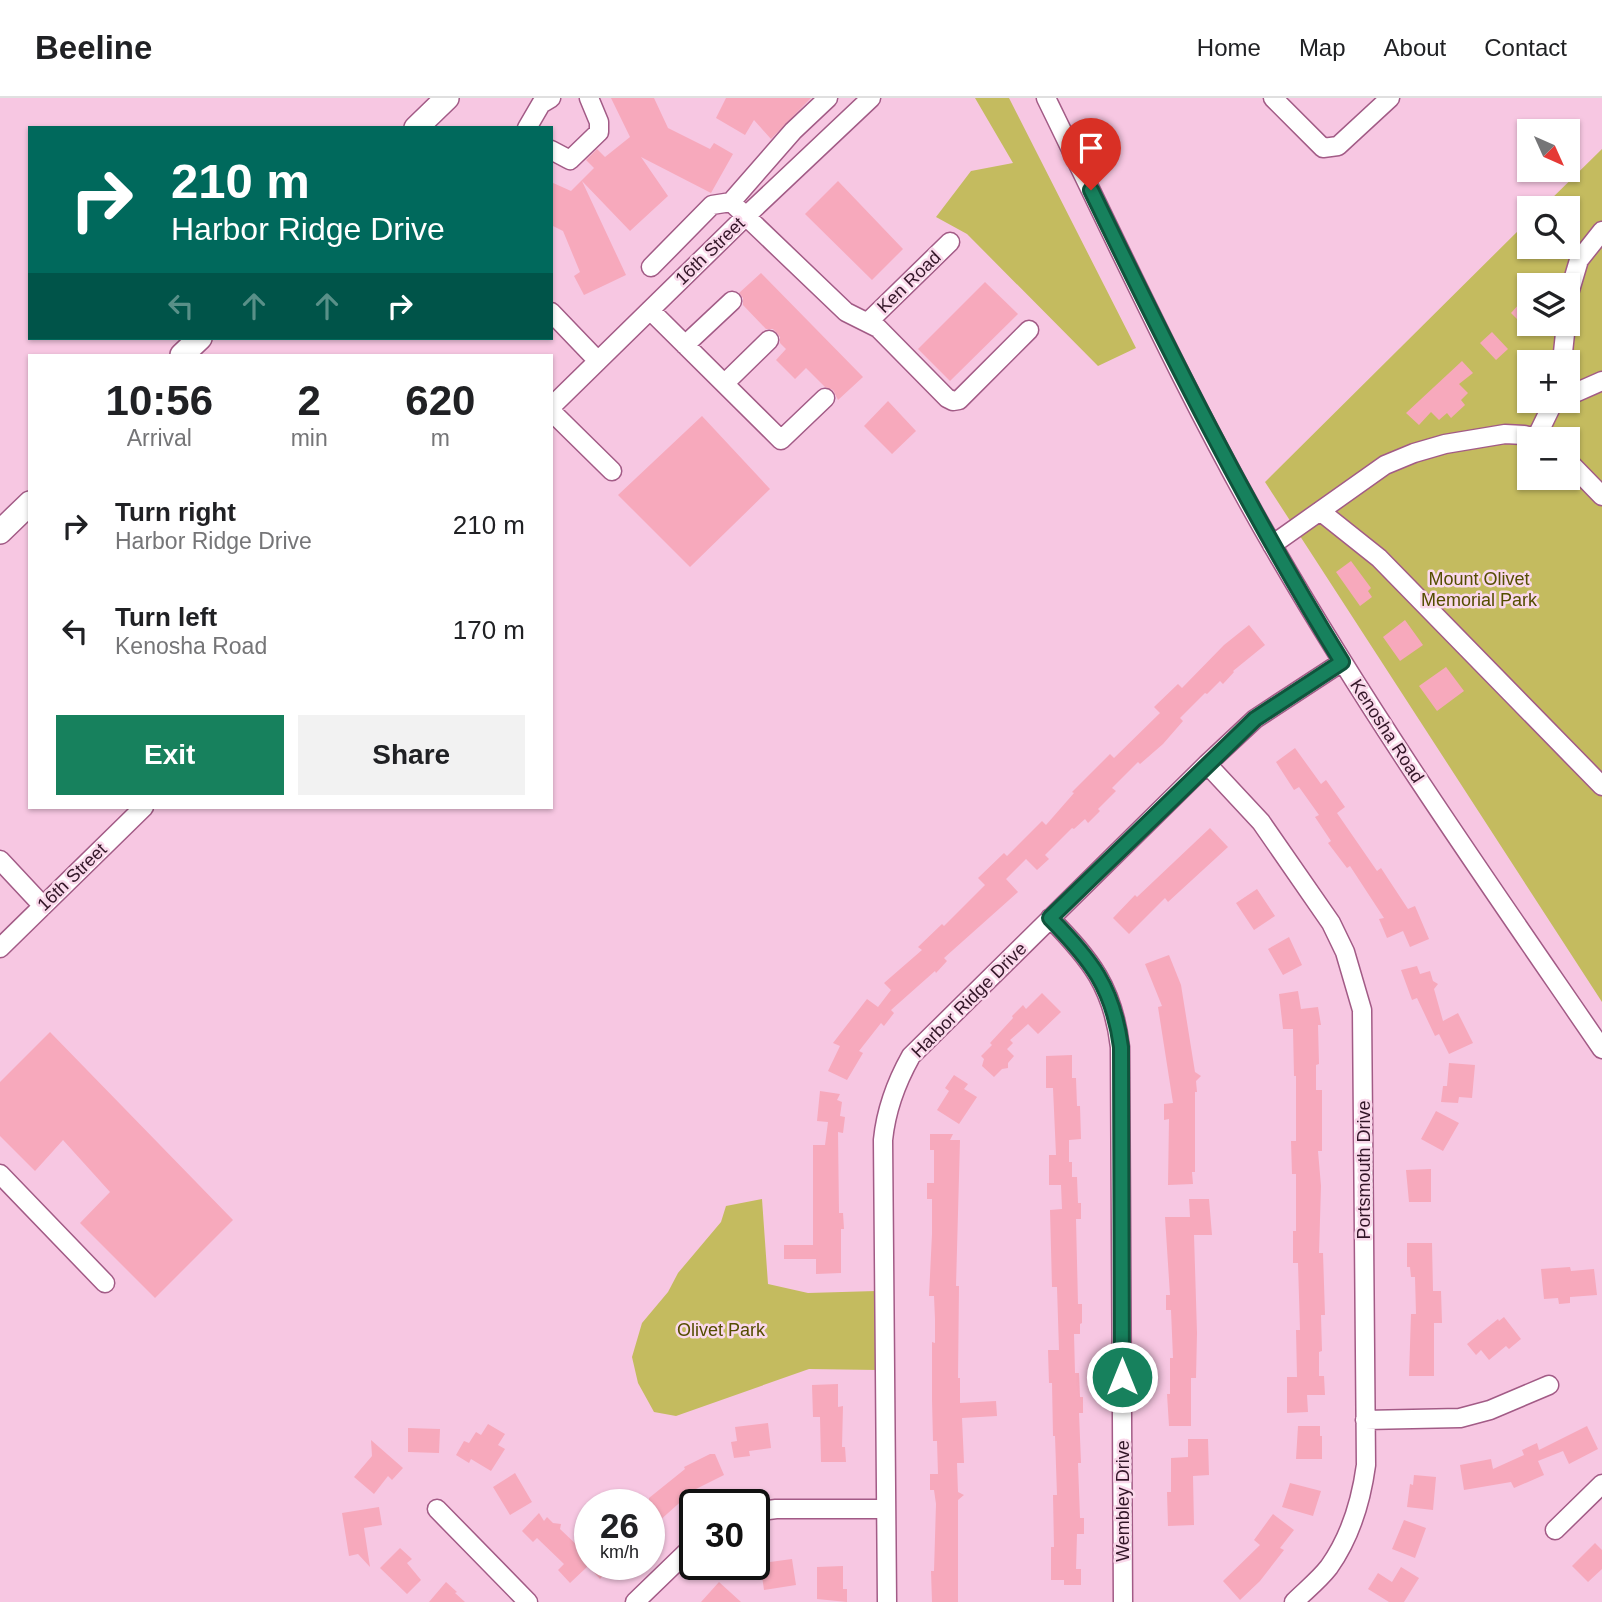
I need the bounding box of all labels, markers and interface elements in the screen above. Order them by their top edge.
text: Beeline [35,29,152,66]
text: Home [1197,34,1261,61]
text: Map [1299,34,1346,61]
text: About [1384,34,1446,61]
text: Contact [1484,34,1567,61]
pin [1061,118,1121,190]
north arrow [1517,119,1580,182]
map controls [1517,119,1580,490]
icon: arrive [1072,129,1110,167]
icon: right [56,154,147,245]
text: 210 m [171,154,310,208]
button: search [1517,196,1580,259]
text: Harbor Ridge Drive [171,211,445,247]
street label: 16th Street [671,213,749,289]
street label: Ken Road [873,247,945,317]
button: layers [1517,273,1580,336]
icon: left [162,287,200,325]
icon: ahead [235,287,273,325]
icon: ahead [308,287,346,325]
icon: right [381,287,419,325]
button: + [1517,350,1580,413]
text: 10:56 [106,377,213,424]
text: 2 [297,377,321,424]
text: 620 [405,377,475,424]
text: Arrival [127,425,192,451]
text: min [291,425,328,451]
text: m [431,425,450,451]
button: − [1517,427,1580,490]
text: Turn right [115,497,236,527]
icon: right [56,507,94,545]
text: 210 m [453,510,525,540]
text: Harbor Ridge Drive [115,528,312,554]
park label: Mount Olivet Memorial Park [1421,569,1538,610]
text: Turn left [115,602,217,632]
icon: left [56,612,94,650]
text: 170 m [453,615,525,645]
text: Kenosha Road [115,633,267,659]
street label: Kenosha Road [1346,676,1428,786]
button: Exit [56,715,284,795]
button: Share [298,715,525,795]
street label: 16th Street [33,839,111,915]
street label: Harbor Ridge Drive [907,938,1031,1062]
street label: Portsmouth Drive [1354,1100,1374,1240]
park label: Olivet Park [677,1320,766,1340]
position arrow [1085,1340,1159,1414]
street label: Wembley Drive [1113,1440,1133,1562]
speed limit sign: 30 [679,1489,770,1580]
text: 26 [600,1506,639,1545]
text: km/h [600,1542,639,1562]

